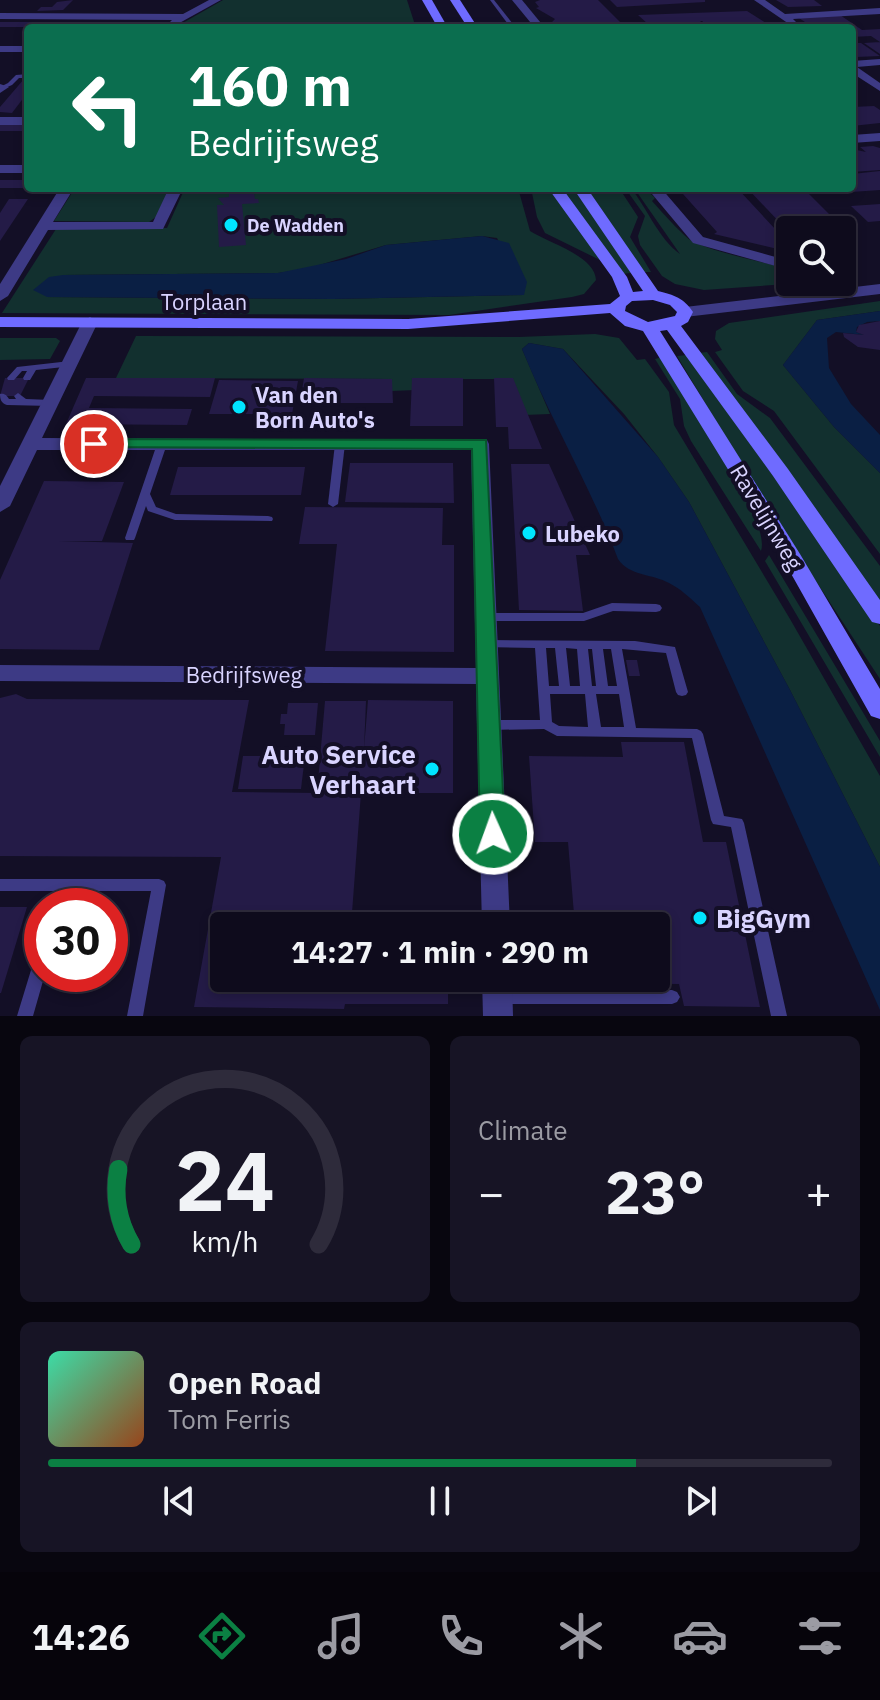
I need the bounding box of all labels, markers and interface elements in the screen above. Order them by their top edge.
text: 160 m [188,49,352,121]
icon: left [56,56,160,160]
text: Bedrijfsweg [188,119,378,166]
place label: De Wadden [247,214,344,237]
marker: De Wadden [222,216,240,234]
map controls [776,216,856,296]
button: search [776,216,856,296]
street label: Torplaan [161,287,247,316]
place label: Van den Born Auto's [255,380,375,434]
marker: Van den Born Auto's [230,398,248,416]
pin [60,410,128,478]
icon: arrive [72,422,116,466]
street label: Ravelijnweg [724,459,810,575]
place label: Lubeko [545,519,620,548]
marker: Lubeko [520,524,538,542]
street label: Bedrijfsweg [186,660,303,689]
place label: Auto Service Verhaart [261,737,416,801]
marker: Auto Service Verhaart [423,760,441,778]
position arrow [451,792,535,876]
speed limit sign: 30 [24,888,128,992]
place label: BigGym [716,901,811,935]
marker: BigGym [691,909,709,927]
text: 14:27 · 1 min · 290 m [291,932,589,971]
text: Climate [478,1113,568,1147]
text: 24 [175,1126,275,1234]
text: 23° [605,1152,705,1231]
text: − [478,1164,504,1221]
text: + [806,1164,832,1221]
text: km/h [191,1223,259,1260]
text: Open Road [168,1363,321,1402]
text: Tom Ferris [168,1402,291,1436]
icon: previous [157,1479,201,1523]
icon: pause [418,1479,462,1523]
icon: next [679,1479,723,1523]
icon: directions [194,1608,250,1664]
icon: music [313,1608,369,1664]
icon: phone [433,1608,489,1664]
icon: climate [553,1608,609,1664]
icon: car [672,1608,728,1664]
icon: filters [792,1608,848,1664]
text: 14:26 [32,1613,130,1660]

